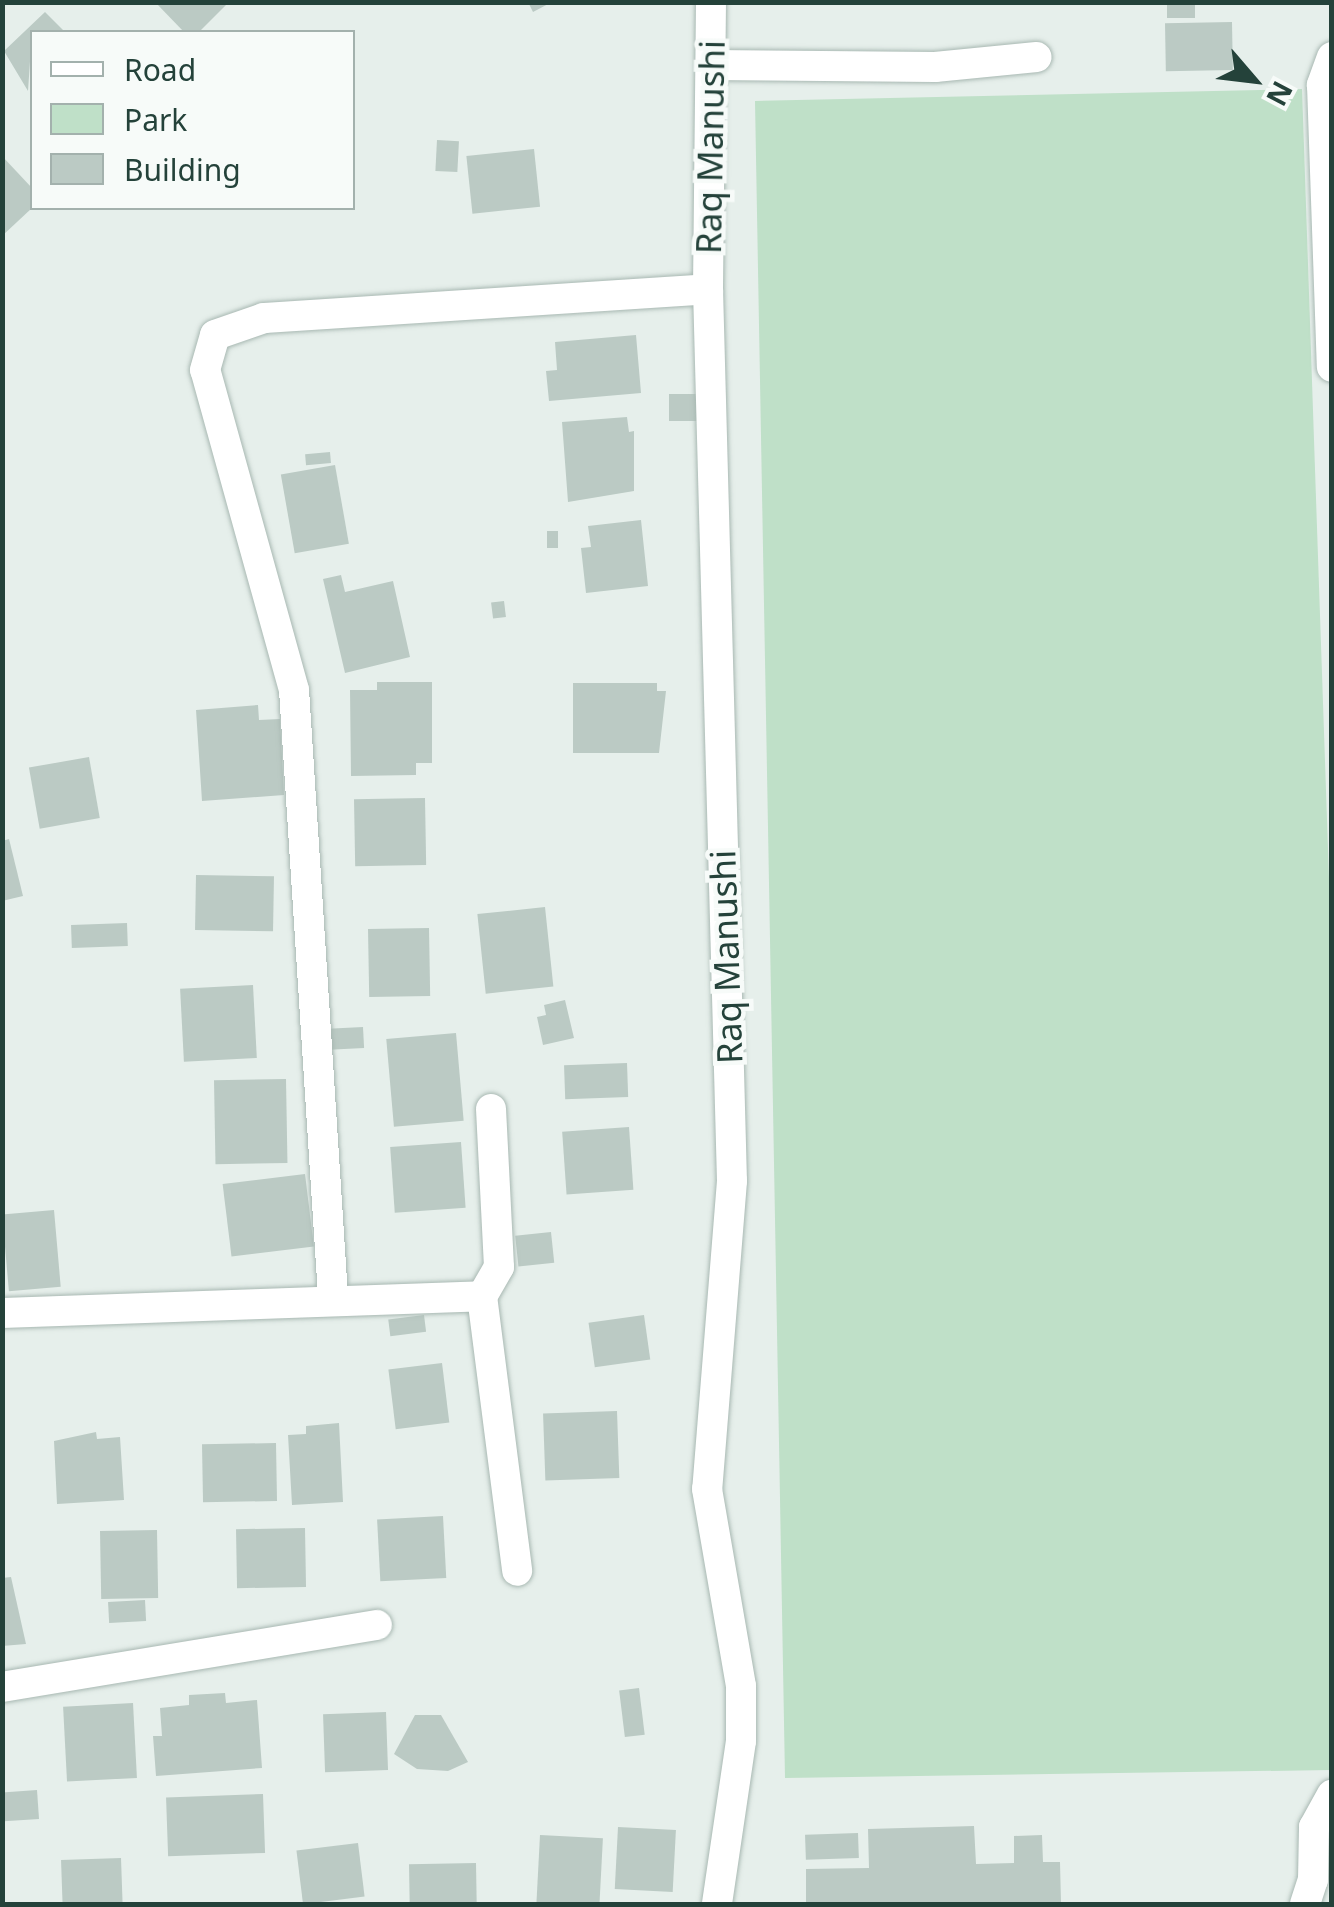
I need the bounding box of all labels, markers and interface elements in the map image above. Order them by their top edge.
legend [30,30,355,210]
north arrow [1204,30,1304,130]
street label: Raq Manushi [687,40,733,254]
text: Road [124,49,196,90]
text: N [1258,75,1303,113]
text: Park [124,99,187,140]
text: Building [124,149,241,190]
street label: Raq Manushi [701,849,751,1065]

